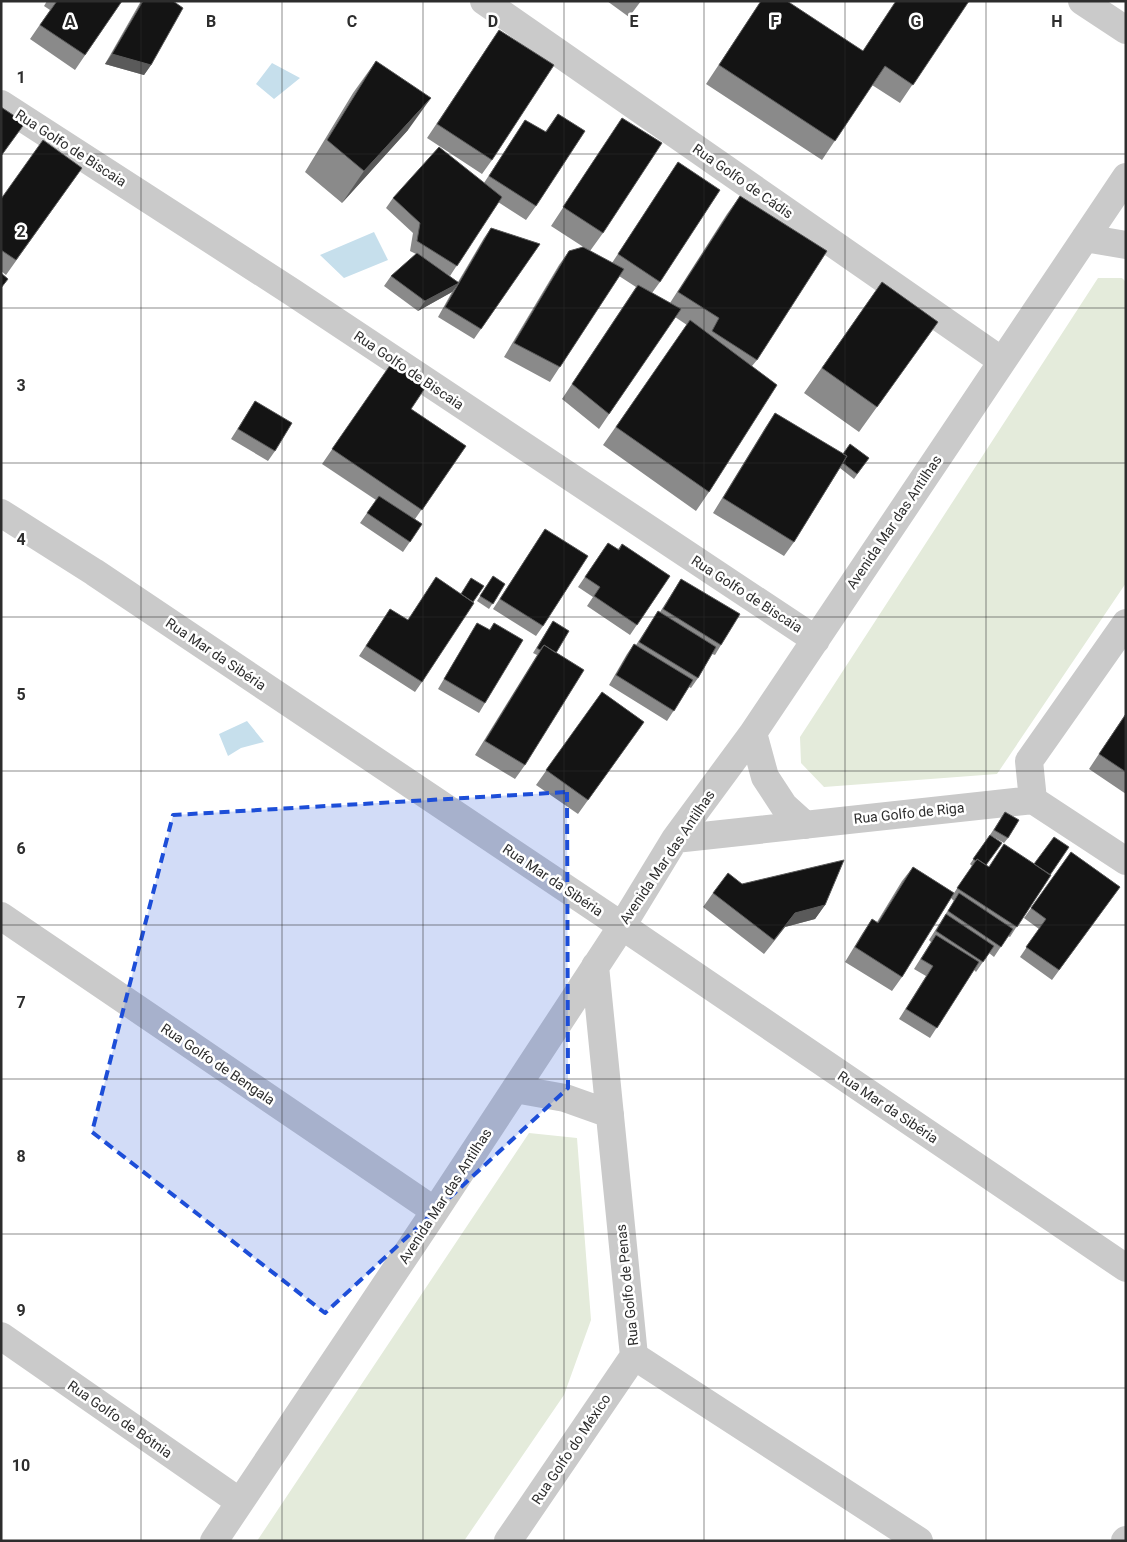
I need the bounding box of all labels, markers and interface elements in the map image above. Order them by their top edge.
text: A [65,12,76,31]
text: B [206,12,216,31]
text: C [347,12,357,31]
text: D [488,12,498,31]
text: E [630,12,639,31]
text: F [771,12,780,31]
text: G [911,12,922,31]
text: H [1051,12,1063,31]
text: 1 [16,68,26,87]
street label: Rua Golfo de Biscaia [13,106,129,190]
street label: Rua Golfo de Cádis [690,140,796,222]
text: 2 [16,222,26,241]
street label: Rua Golfo de Biscaia [351,327,467,413]
text: 3 [16,376,26,395]
street label: Avenida Mar das Antilhas [843,452,945,592]
text: 4 [16,530,26,549]
street label: Rua Golfo de Biscaia [689,552,805,636]
street label: Rua Mar da Sibéria [163,615,269,693]
text: 5 [16,685,26,704]
street label: Avenida Mar das Antilhas [616,787,718,927]
street label: Rua Golfo de Riga [853,799,965,827]
text: 6 [16,839,26,858]
street label: Rua Mar da Sibéria [500,841,606,919]
text: 7 [16,993,26,1012]
street label: Rua Golfo de Bengala [158,1020,278,1108]
street label: Rua Mar da Sibéria [835,1068,941,1146]
street label: Avenida Mar das Antilhas [395,1125,495,1267]
text: 8 [16,1147,26,1166]
street label: Rua Golfo de Penas [613,1223,641,1347]
text: 9 [16,1301,26,1320]
street label: Rua Golfo de Bótnia [65,1377,175,1461]
street label: Rua Golfo do México [528,1391,614,1507]
text: 10 [12,1456,30,1475]

